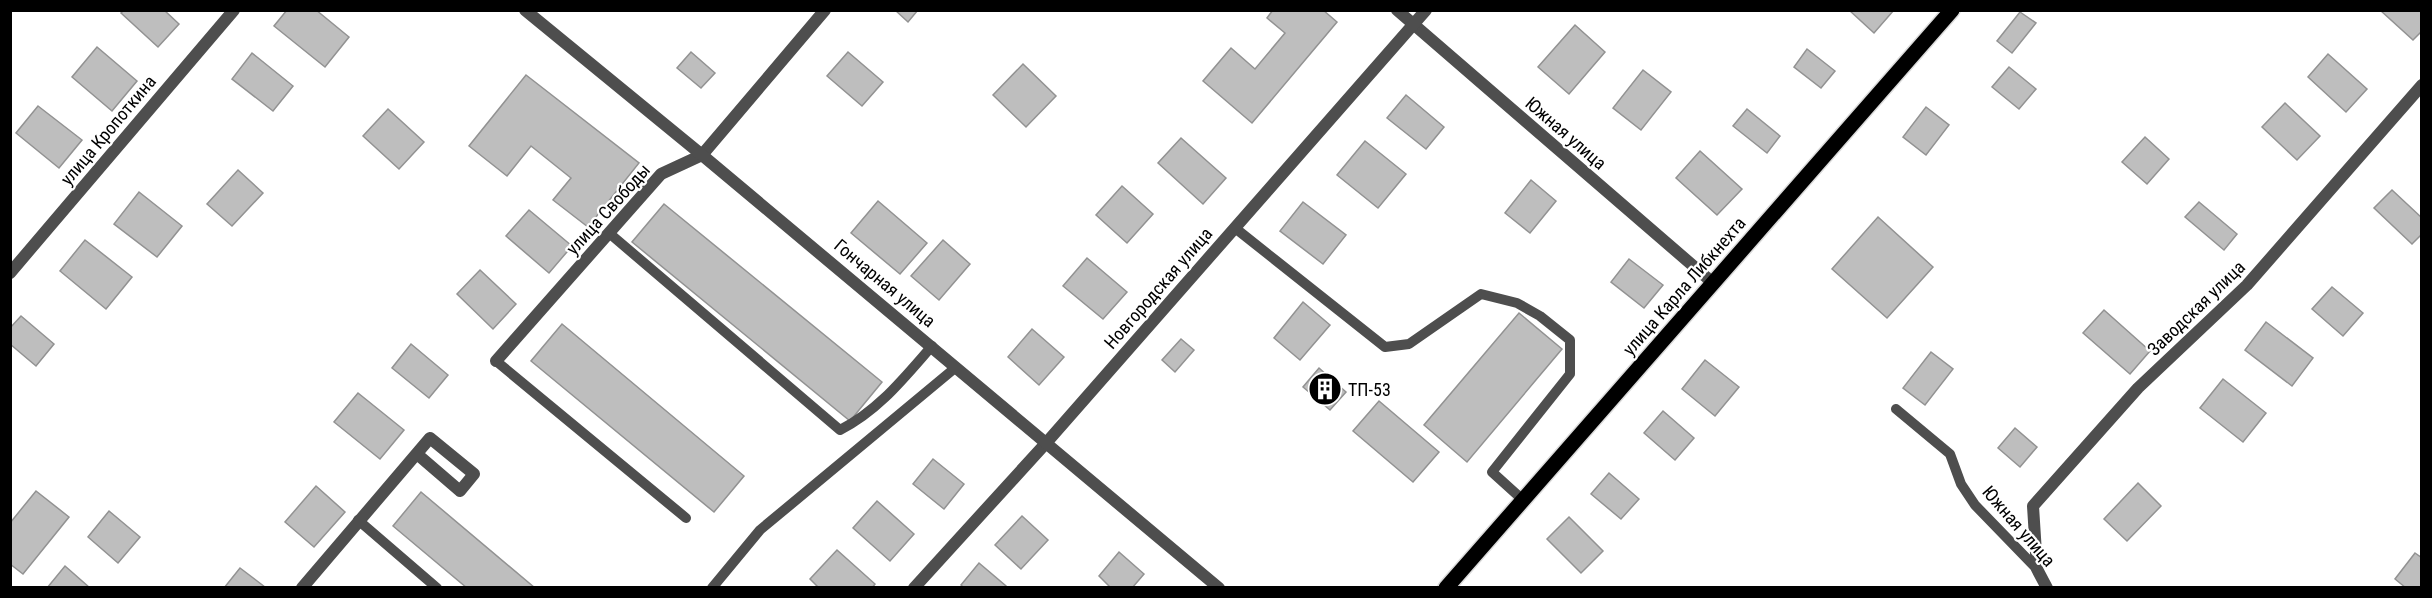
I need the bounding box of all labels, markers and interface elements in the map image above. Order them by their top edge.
street label: улица Кропоткина [56,71,160,189]
street label: Южная улица [1521,92,1611,174]
street label: улица Свободы [562,159,654,259]
street label: улица Карла Либкнехта [1618,213,1750,359]
street label: Новгородская улица [1100,223,1216,353]
street label: Гончарная улица [830,235,940,331]
street label: Заводская улица [2143,256,2249,360]
building icon: ТП-53 [1307,371,1343,407]
place label: ТП-53 [1348,379,1391,400]
street label: Южная улица [1978,481,2060,571]

